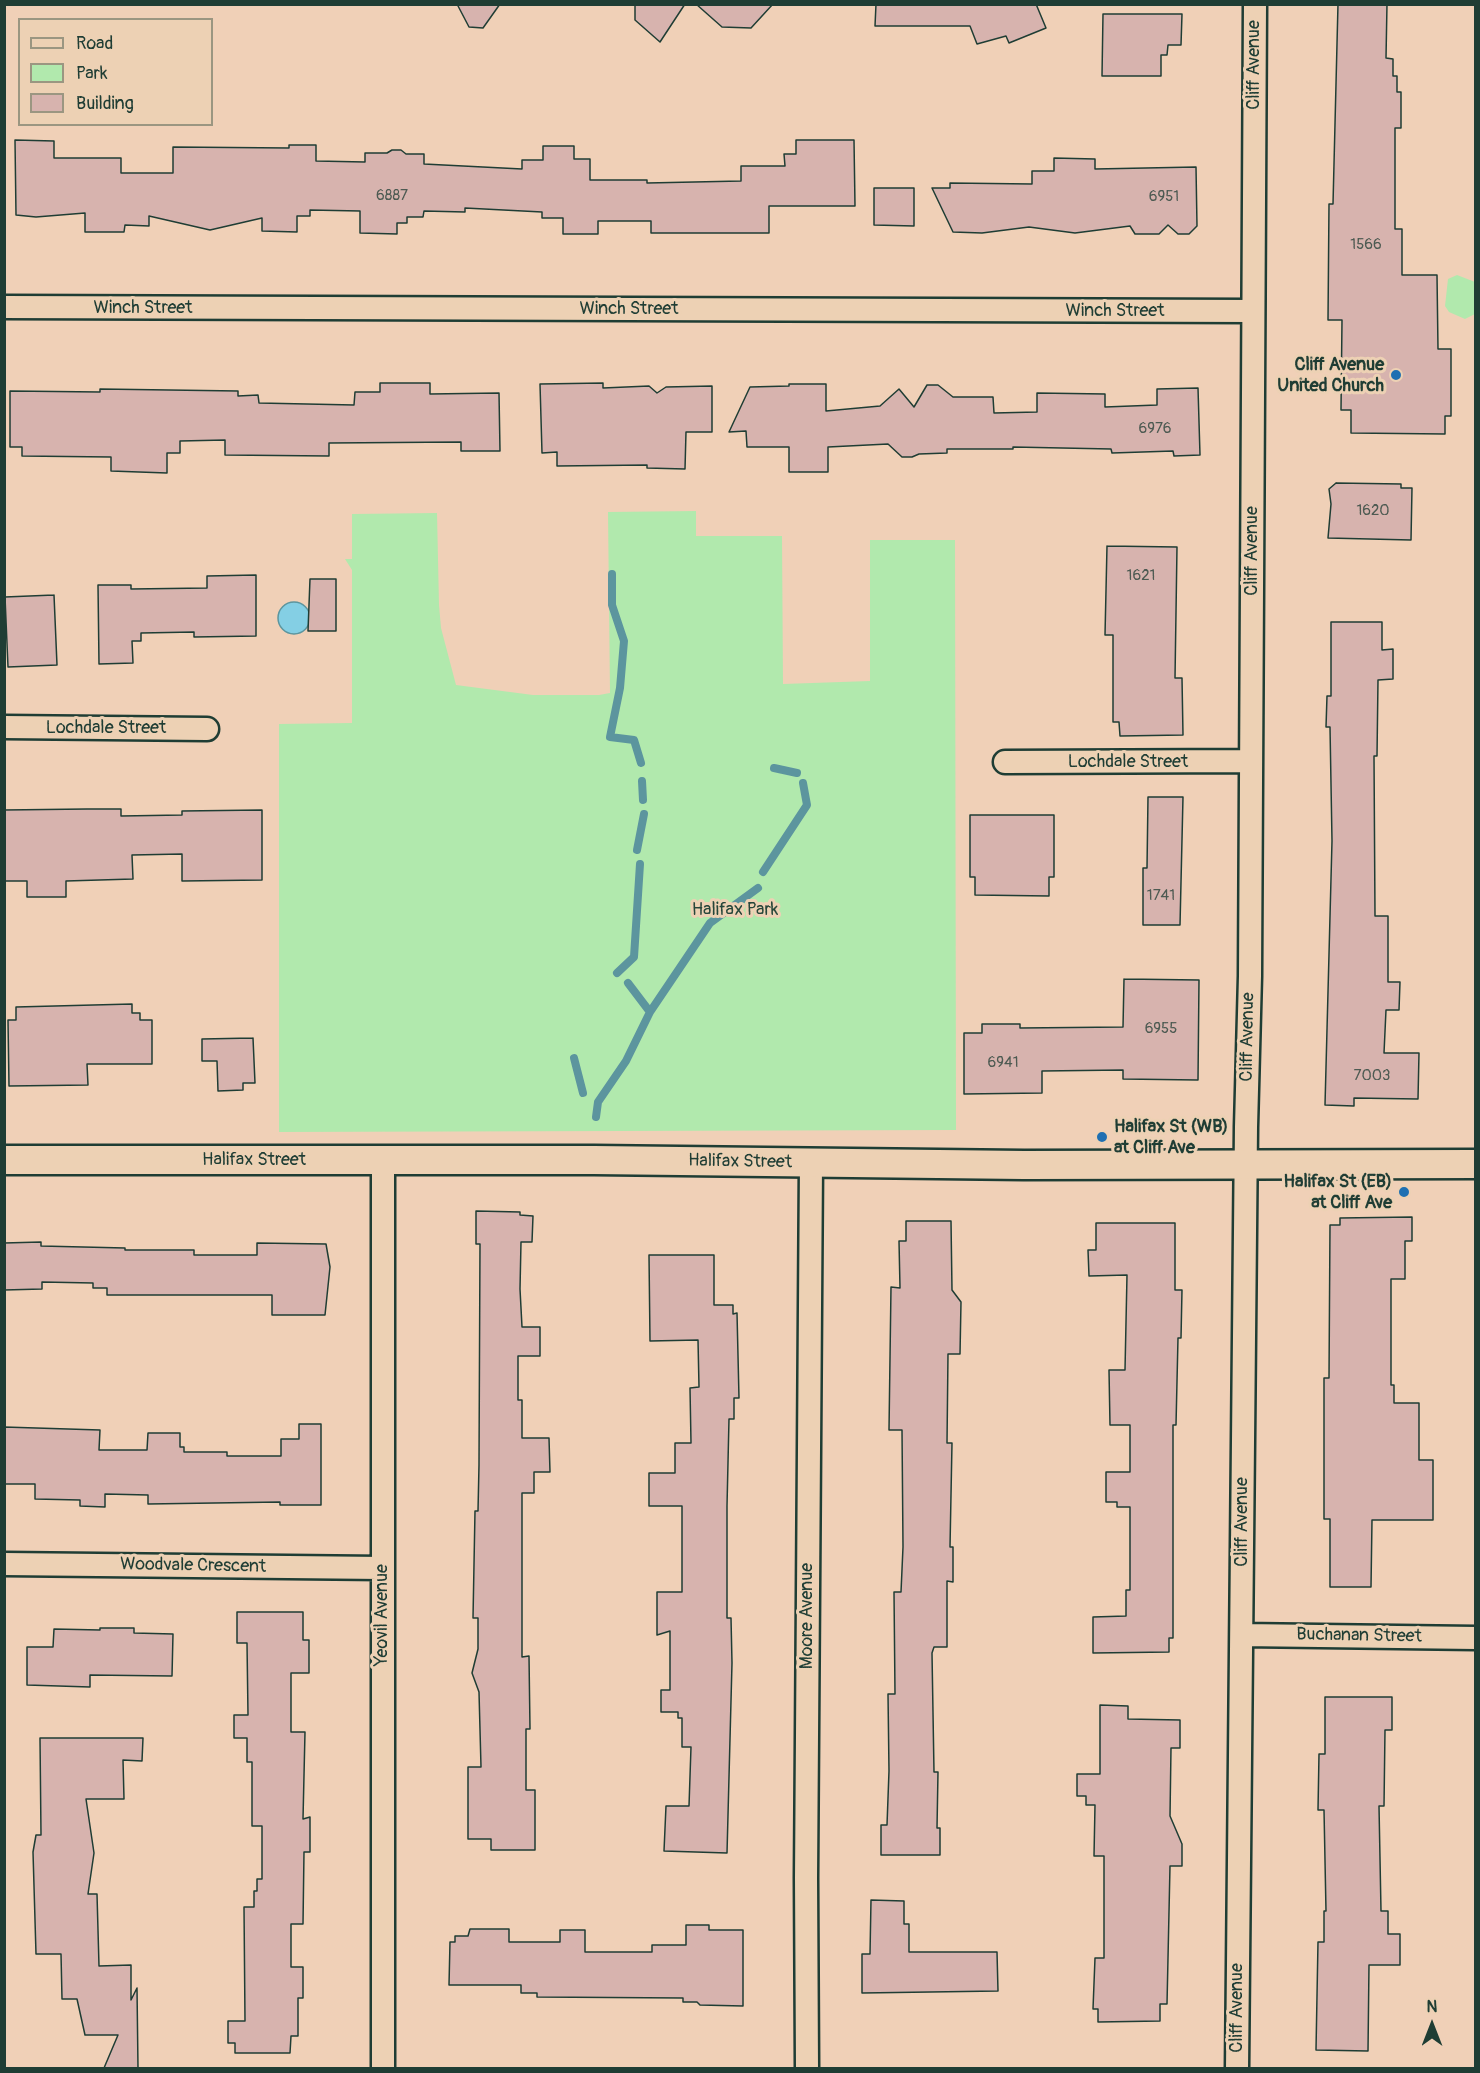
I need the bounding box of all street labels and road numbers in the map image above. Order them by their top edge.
street label: Cliff Avenue [1243,20,1265,110]
street label: Winch Street [94,297,192,319]
street label: Winch Street [580,298,678,320]
street label: Winch Street [1066,300,1164,322]
street label: Cliff Avenue [1241,506,1263,596]
street label: Lochdale Street [46,717,166,739]
street label: Lochdale Street [1068,751,1188,773]
street label: Cliff Avenue [1236,992,1260,1082]
street label: Halifax Street [202,1149,306,1171]
street label: Halifax Street [688,1150,792,1174]
street label: Cliff Avenue [1231,1477,1253,1567]
street label: Woodvale Crescent [120,1554,266,1578]
street label: Moore Avenue [796,1563,818,1669]
street label: Yeovil Avenue [371,1564,393,1666]
street label: Buchanan Street [1296,1624,1422,1648]
street label: Cliff Avenue [1226,1963,1248,2053]

